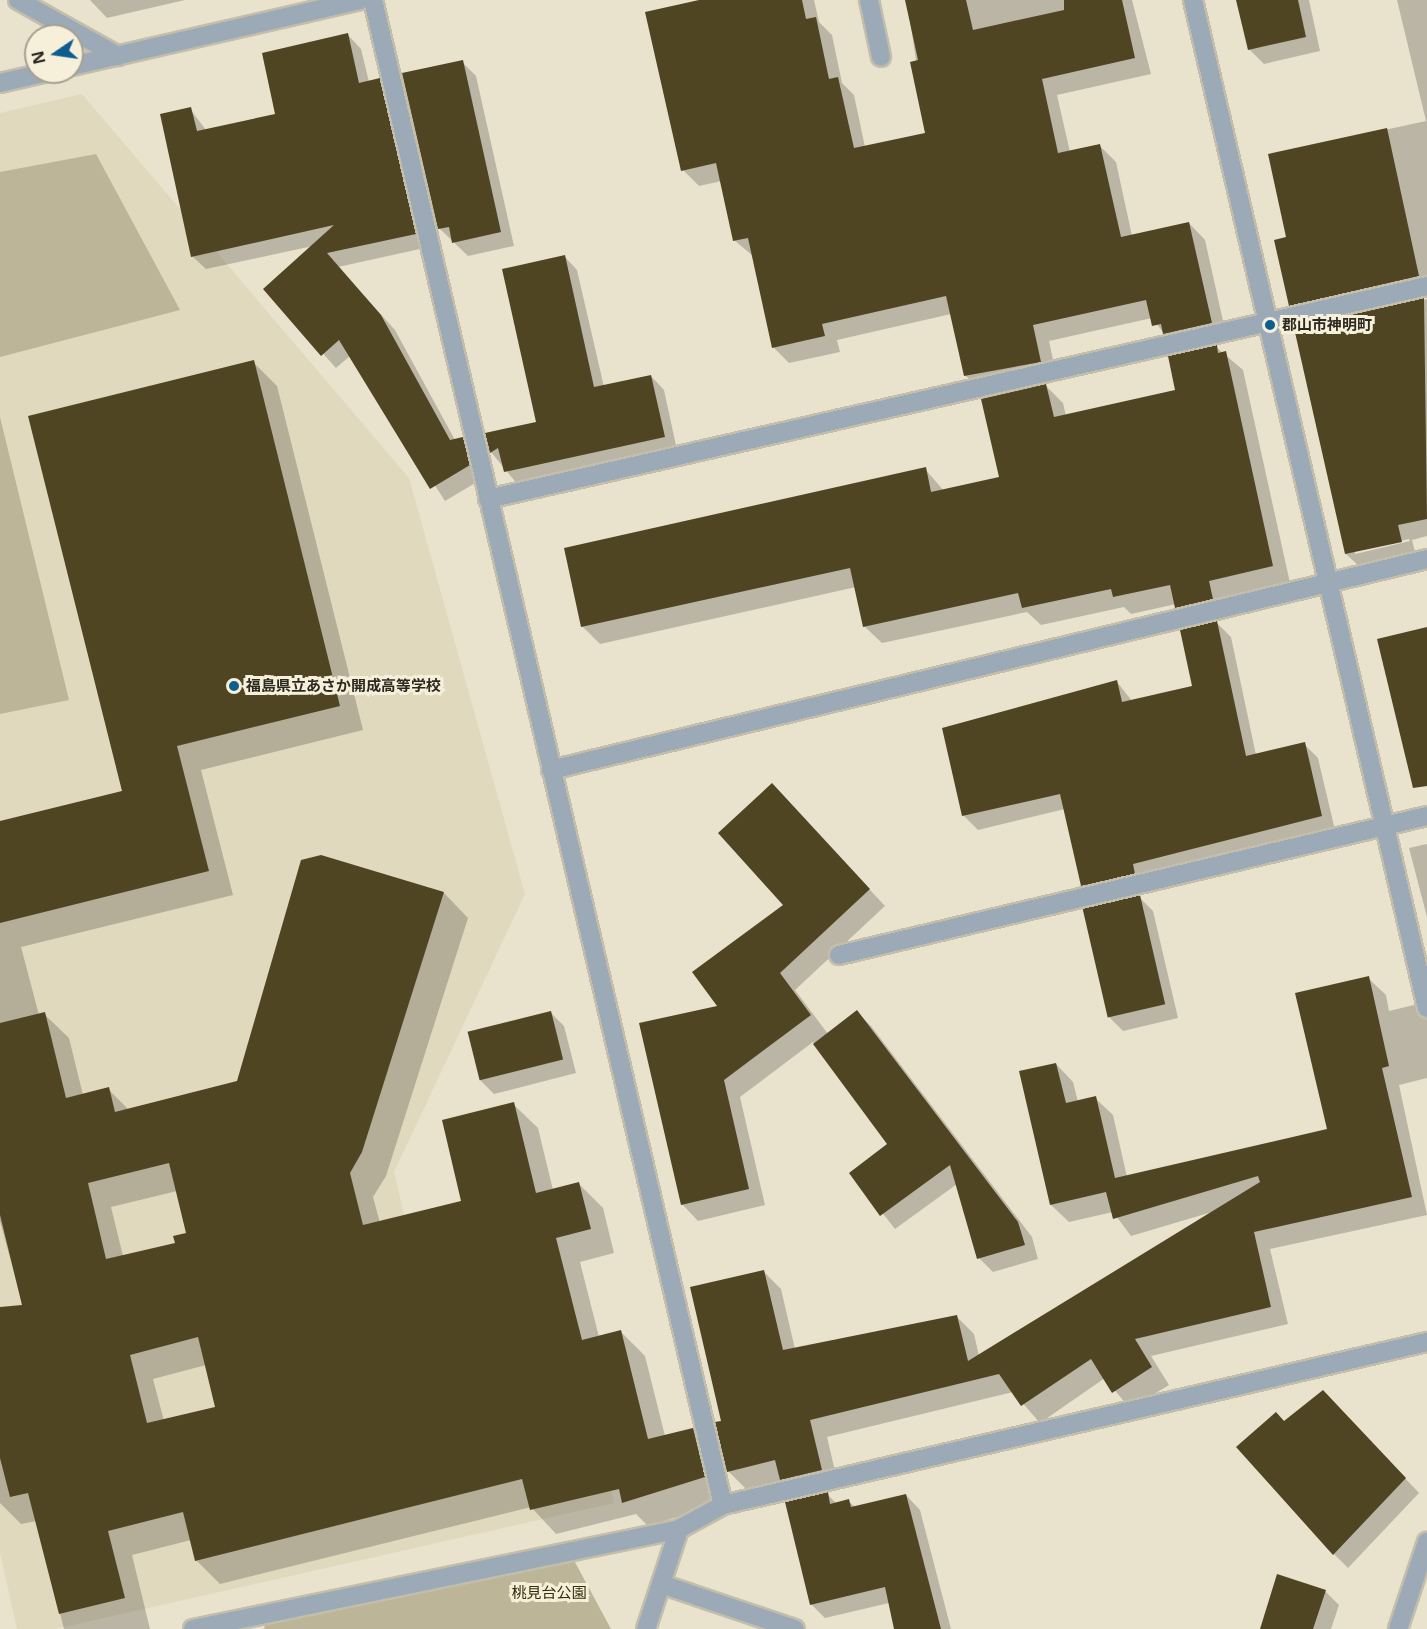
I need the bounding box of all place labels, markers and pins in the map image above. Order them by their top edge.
place label: 郡山市神明町 [1282,316,1372,334]
marker: 郡山市神明町 [1263,318,1277,332]
place label: 福島県立あさか開成高等学校 [246,677,441,695]
marker: 福島県立あさか開成高等学校 [227,679,241,693]

